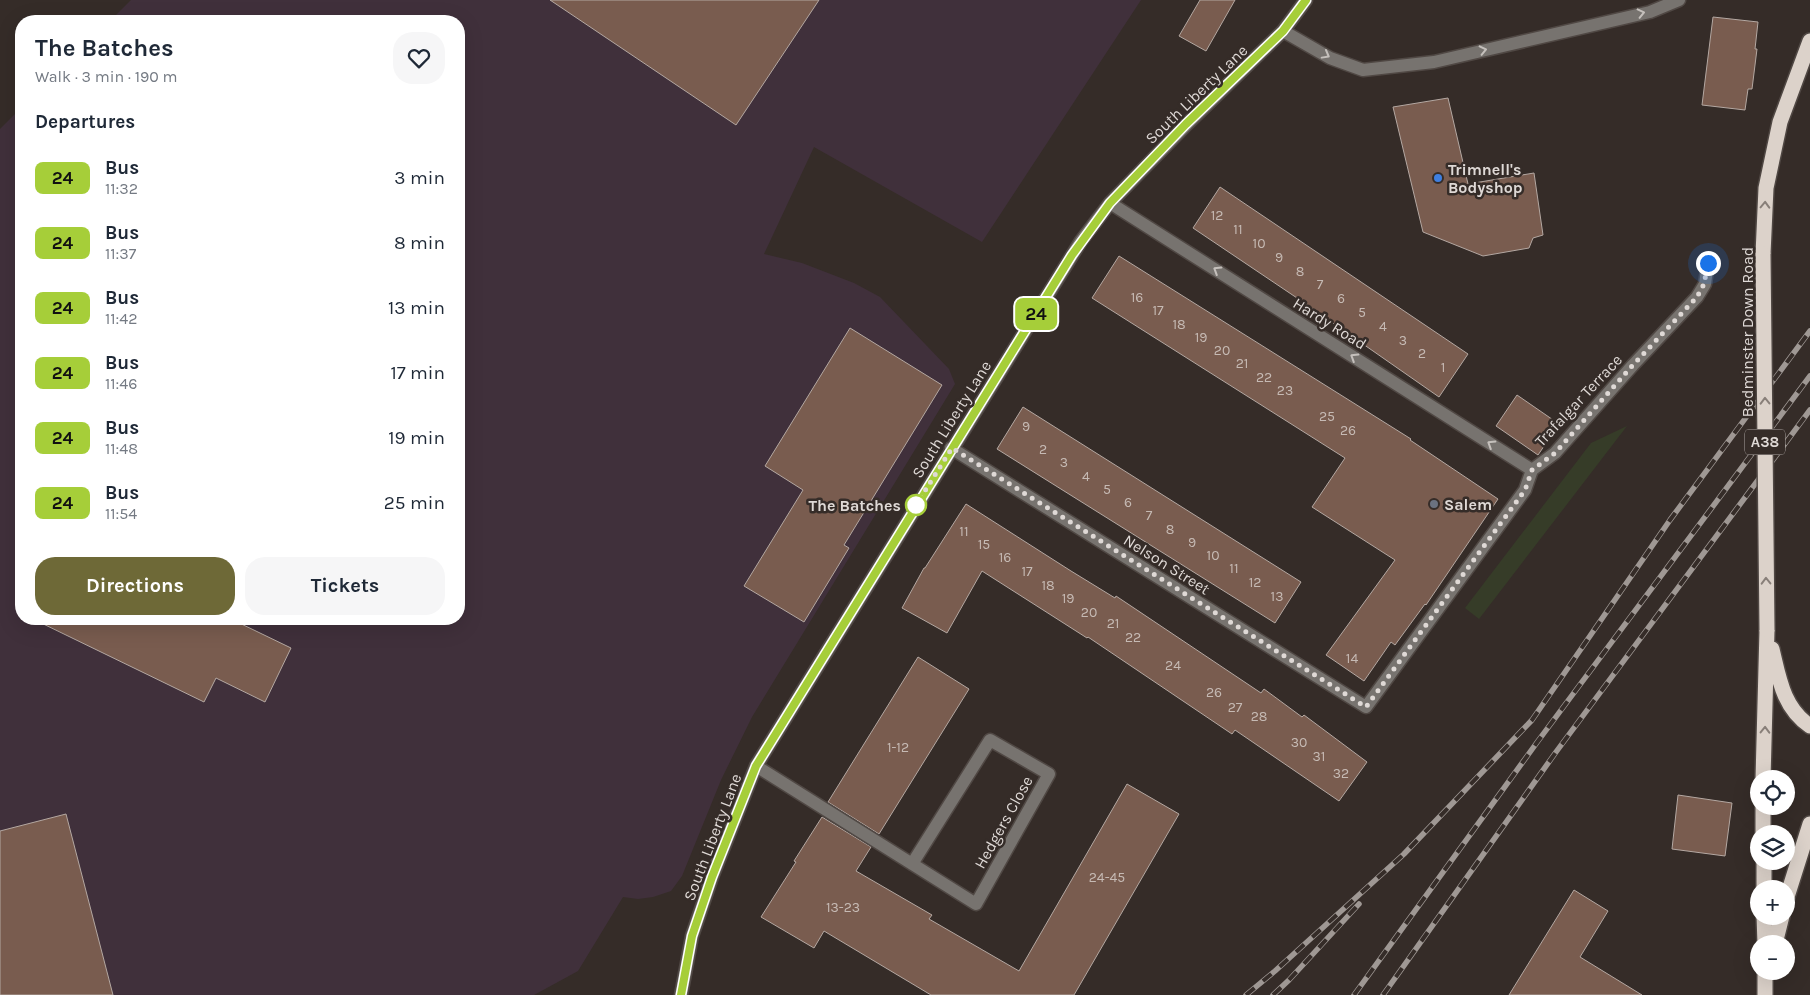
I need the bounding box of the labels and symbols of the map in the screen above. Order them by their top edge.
one-way arrow [1637,8,1646,19]
street label: South Liberty Lane [1141,41,1251,148]
one-way arrow [1479,45,1488,56]
one-way arrow [1320,49,1329,59]
place label: Trimnell's Bodyshop [1448,160,1523,197]
marker: Trimnell's Bodyshop [1432,172,1444,184]
one-way arrow [1760,201,1770,208]
house number: 12 [1211,207,1223,224]
house number: 11 [1233,221,1243,238]
house number: 10 [1253,235,1265,252]
street label: Bedminster Down Road [1738,247,1757,417]
house number: 9 [1275,249,1283,266]
your location [1696,251,1721,276]
house number: 8 [1296,263,1304,280]
one-way arrow [1213,267,1222,277]
house number: 7 [1317,276,1324,293]
house number: 16 [1131,289,1143,306]
house number: 6 [1337,290,1345,307]
street label: Hardy Road [1290,293,1370,353]
line badge: 24 [1014,298,1058,330]
house number: 17 [1152,302,1164,319]
house number: 5 [1358,304,1366,321]
house number: 18 [1172,316,1186,333]
house number: 4 [1379,318,1387,335]
house number: 19 [1195,329,1207,346]
house number: 3 [1399,332,1407,349]
house number: 20 [1214,342,1230,359]
house number: 2 [1418,345,1426,362]
street label: Trafalgar Terrace [1531,350,1626,451]
one-way arrow [1350,354,1359,363]
house number: 21 [1236,355,1248,372]
street label: South Liberty Lane [908,357,995,481]
house number: 1 [1441,359,1445,376]
house number: 22 [1256,369,1272,386]
house number: 23 [1277,382,1293,399]
one-way arrow [1760,397,1770,405]
house number: 25 [1319,408,1335,425]
house number: 9 [1022,418,1030,435]
house number: 26 [1340,422,1356,439]
road number: A38 [1745,430,1785,454]
house number: 2 [1039,441,1047,458]
one-way arrow [1488,441,1497,450]
house number: 3 [1060,454,1068,471]
house number: 4 [1082,468,1090,485]
house number: 5 [1103,481,1111,498]
marker: The Batches [905,494,927,516]
house number: 6 [1124,494,1132,511]
place label: Salem [1444,495,1492,514]
place label: The Batches [809,496,901,515]
marker: Salem [1428,498,1440,510]
house number: 7 [1146,507,1153,524]
house number: 8 [1166,521,1174,538]
house number: 11 [959,523,969,540]
street label: Nelson Street [1120,530,1213,598]
house number: 9 [1188,534,1196,551]
house number: 15 [978,536,990,553]
house number: 10 [1207,547,1219,564]
house number: 16 [999,549,1011,566]
house number: 11 [1229,560,1239,577]
house number: 17 [1021,563,1033,580]
house number: 12 [1249,574,1261,591]
house number: 18 [1041,577,1055,594]
one-way arrow [1761,577,1772,585]
house number: 13 [1271,588,1283,605]
house number: 19 [1062,590,1074,607]
house number: 20 [1081,604,1097,621]
house number: 21 [1107,615,1119,632]
house number: 22 [1125,629,1141,646]
house number: 14 [1346,650,1358,667]
house number: 24 [1165,657,1181,674]
house number: 26 [1206,684,1222,701]
house number: 27 [1228,699,1243,716]
house number: 28 [1251,708,1267,725]
one-way arrow [1759,726,1770,734]
house number: 30 [1291,734,1307,751]
house number: 1-12 [887,739,909,756]
house number: 31 [1313,748,1325,765]
house number: 32 [1333,765,1349,782]
street label: South Liberty Lane [679,771,745,903]
street label: Hedgers Close [970,772,1037,872]
house number: 24-45 [1089,869,1125,886]
house number: 13-23 [826,899,860,916]

